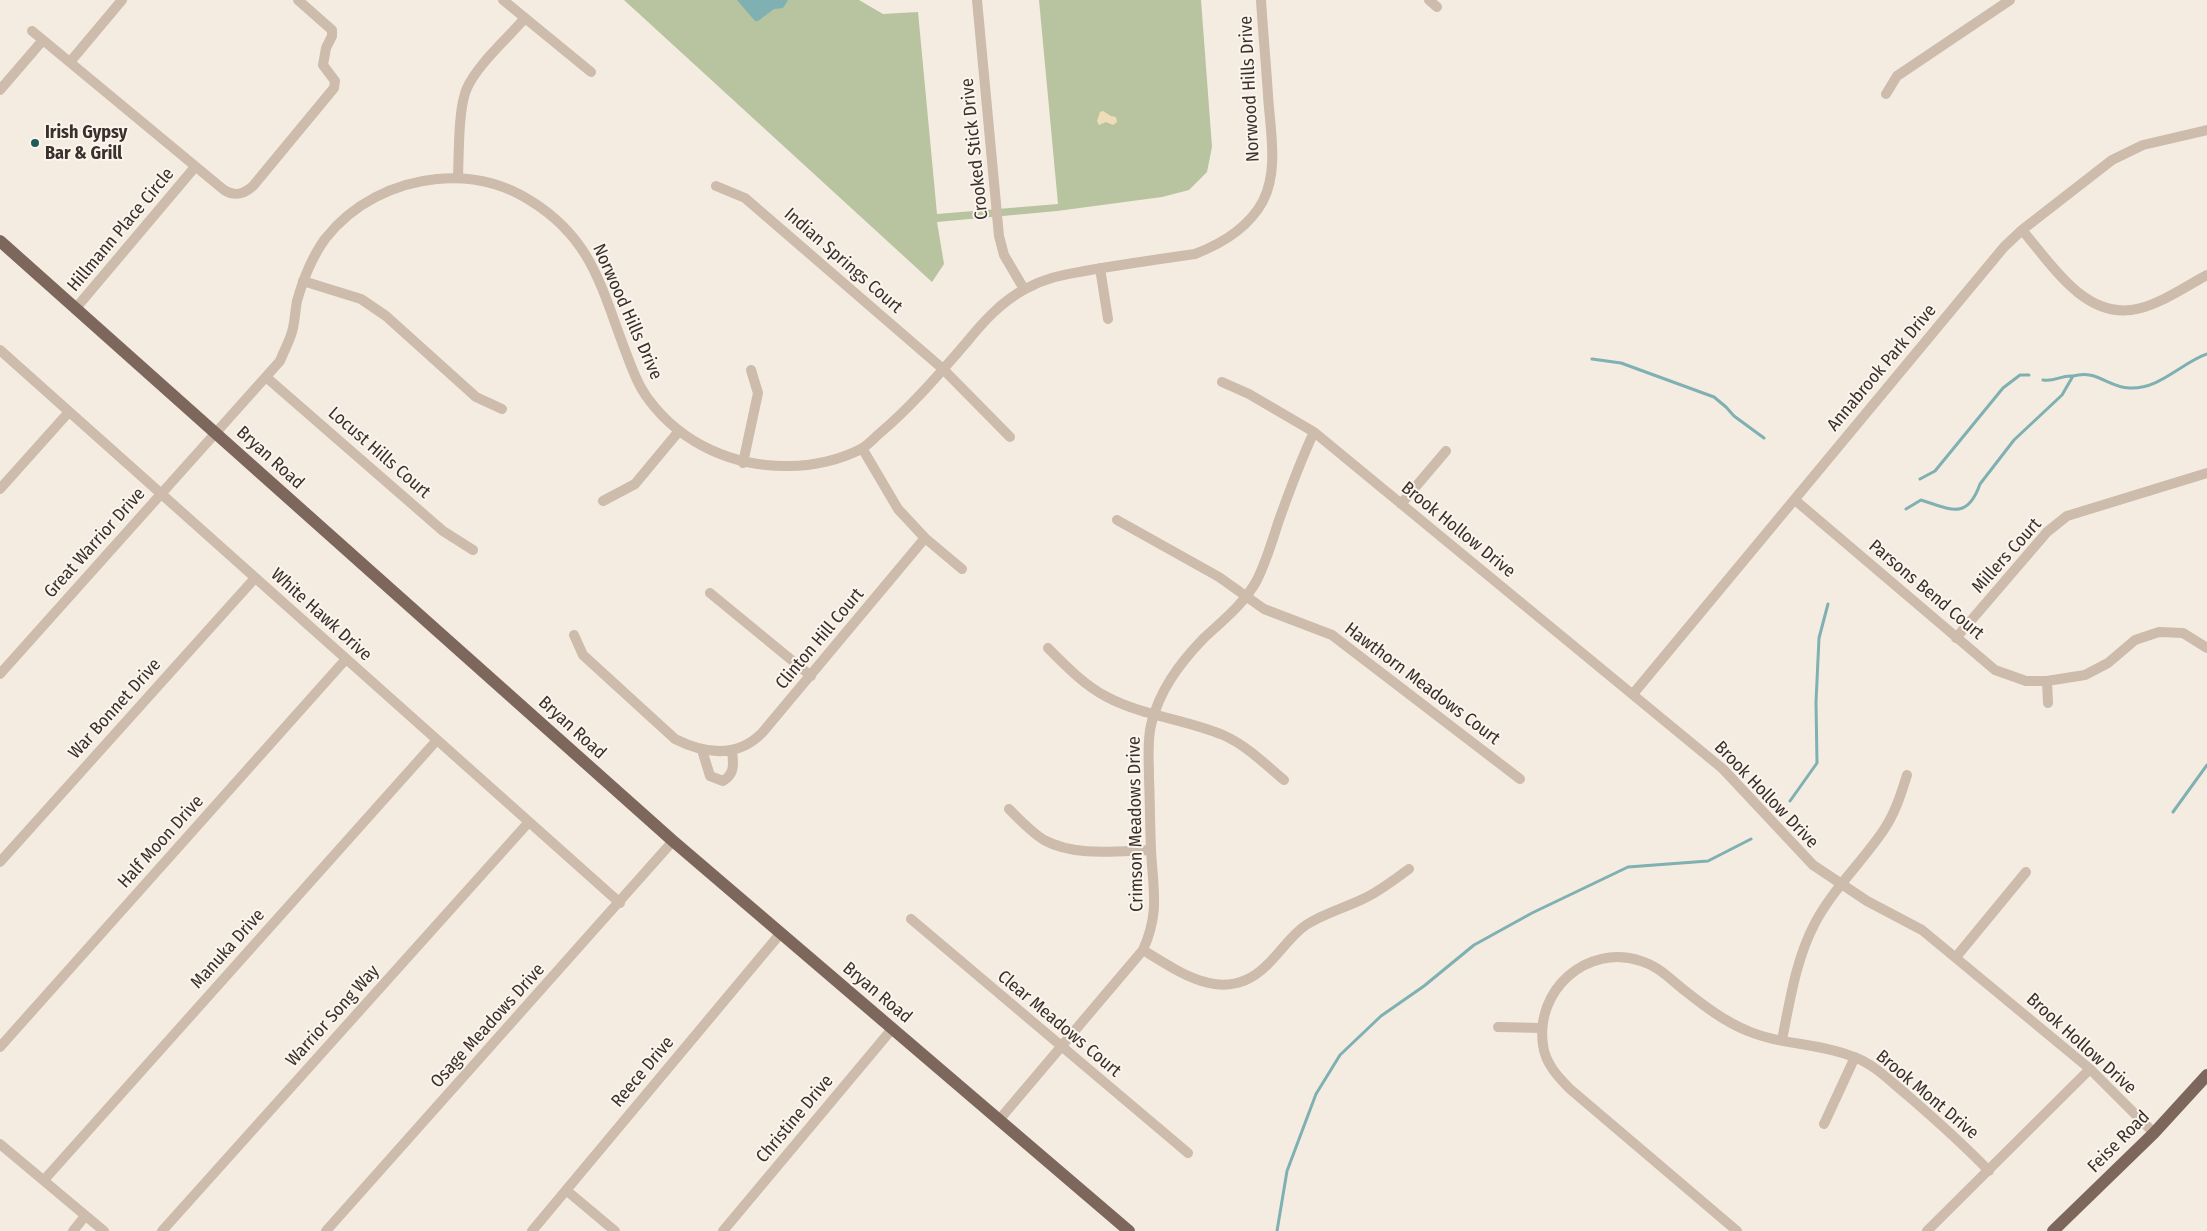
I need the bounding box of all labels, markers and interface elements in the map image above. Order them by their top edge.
street label: Norwood Hills Drive [1235,15,1265,163]
street label: Crooked Stick Drive [957,77,993,221]
place label: Irish Gypsy Bar & Grill [45,122,127,164]
marker: Irish Gypsy Bar & Grill [29,137,41,149]
street label: Hillmann Place Circle [63,164,179,296]
street label: Indian Springs Court [779,204,907,318]
street label: Norwood Hills Drive [587,241,667,383]
street label: Annabrook Park Drive [1823,300,1941,436]
street label: Locust Hills Court [323,403,435,503]
street label: Bryan Road [232,422,308,494]
street label: Brook Hollow Drive [1397,477,1519,583]
street label: Great Warrior Drive [40,483,150,603]
street label: Millers Court [1968,514,2046,598]
street label: Parsons Bend Court [1864,536,1988,644]
street label: White Hawk Drive [266,564,376,666]
street label: Clinton Hill Court [771,584,869,694]
street label: Hawthorn Meadows Court [1340,618,1504,750]
street label: War Bonnet Drive [64,654,166,764]
street label: Bryan Road [534,692,610,764]
street label: Crimson Meadows Drive [1124,736,1148,912]
street label: Brook Hollow Drive [1709,737,1823,853]
street label: Half Moon Drive [114,791,208,893]
street label: Manuka Drive [187,905,269,993]
street label: Bryan Road [838,958,916,1028]
street label: Osage Meadows Drive [426,959,550,1093]
street label: Warrior Song Way [282,961,384,1071]
street label: Clear Meadows Court [993,966,1125,1082]
street label: Brook Hollow Drive [2022,989,2140,1099]
street label: Reece Drive [607,1032,679,1112]
street label: Brook Mont Drive [1871,1046,1983,1144]
street label: Christine Drive [752,1071,838,1167]
street label: Feise Road [2084,1107,2154,1177]

